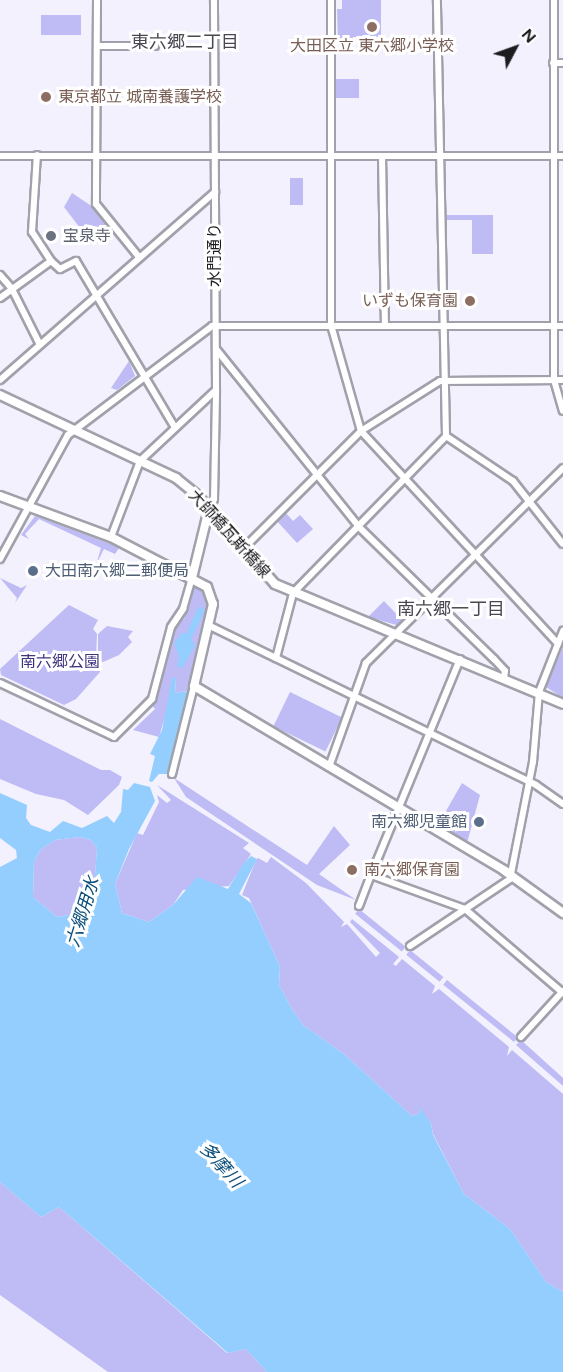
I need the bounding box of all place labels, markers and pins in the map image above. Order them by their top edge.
marker: 大田区立 東六郷小学校 [365,20,379,34]
place label: 大田区立 東六郷小学校 [290,36,454,56]
place label: 東京都立 城南養護学校 [58,87,222,107]
marker: 東京都立 城南養護学校 [39,90,53,104]
place label: 宝泉寺 [63,226,111,246]
marker: 宝泉寺 [44,229,58,243]
place label: いずも保育園 [362,291,458,311]
marker: いずも保育園 [463,294,477,308]
place label: 大田南六郷二郵便局 [45,561,189,581]
marker: 大田南六郷二郵便局 [26,564,40,578]
place label: 南六郷児童館 [371,812,467,832]
marker: 南六郷児童館 [472,815,486,829]
place label: 南六郷保育園 [364,860,460,880]
marker: 南六郷保育園 [345,863,359,877]

